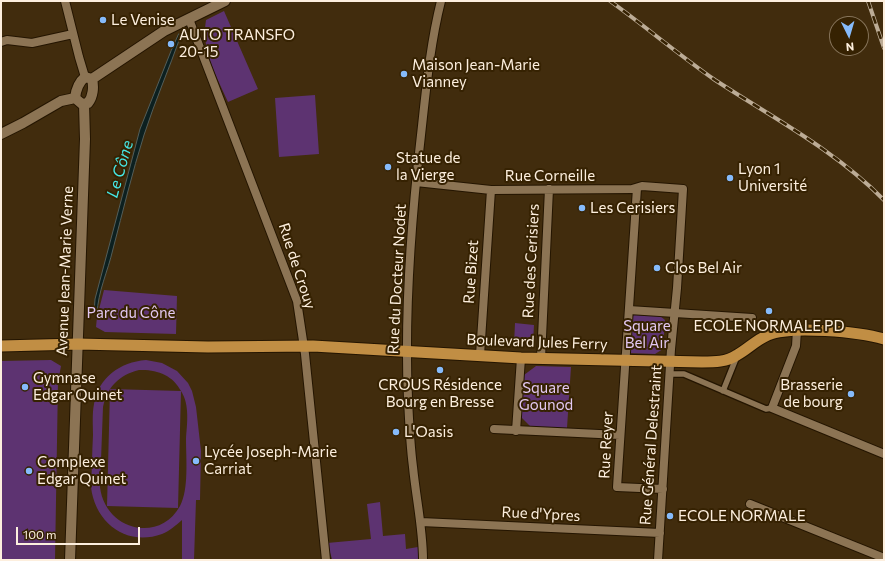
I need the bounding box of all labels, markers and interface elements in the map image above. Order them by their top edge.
place label: Le Venise [111,11,175,29]
marker: Le Venise [98,15,108,25]
north arrow [829,16,869,56]
place label: AUTO TRANSFO 20-15 [179,26,295,61]
marker: AUTO TRANSFO 20-15 [166,39,176,49]
text: N [845,41,855,54]
place label: Maison Jean-Marie Vianney [412,56,540,91]
marker: Maison Jean-Marie Vianney [399,69,409,79]
water label: Le Cône [103,138,137,200]
place label: Statue de la Vierge [396,149,461,184]
place label: Lyon 1 Université [738,160,807,195]
marker: Statue de la Vierge [383,162,393,172]
street label: Rue Corneille [505,167,595,185]
marker: Lyon 1 Université [725,173,735,183]
street label: Avenue Jean-Marie Verne [53,186,77,356]
place label: Les Cerisiers [590,199,675,217]
street label: Rue du Docteur Nodet [384,203,410,355]
street label: Rue des Cerisiers [519,203,543,319]
marker: Les Cerisiers [577,203,587,213]
street label: Rue de Crouy [275,221,319,311]
street label: Rue Bizet [460,239,482,305]
place label: Clos Bel Air [665,259,742,277]
marker: Clos Bel Air [652,263,662,273]
park label: Parc du Cône [87,304,175,322]
marker: ECOLE NORMALE PD [764,306,774,316]
park label: Square Bel Air [623,317,671,352]
place label: ECOLE NORMALE PD [694,317,844,335]
street label: Boulevard Jules Ferry [466,331,608,353]
street label: Rue Général Delestraint [636,364,666,526]
marker: CROUS Résidence Bourg en Bresse [435,365,445,375]
place label: Gymnase Edgar Quinet [33,369,122,404]
place label: CROUS Résidence Bourg en Bresse [378,376,502,411]
place label: Brasserie de bourg [780,376,843,411]
park label: Square Gounod [519,379,573,414]
marker: Gymnase Edgar Quinet [20,382,30,392]
marker: Brasserie de bourg [846,389,856,399]
street label: Rue Reyer [595,411,617,479]
place label: L'Oasis [404,423,453,441]
marker: L'Oasis [391,427,401,437]
place label: Lycée Joseph-Marie Carriat [204,443,337,478]
place label: Complexe Edgar Quinet [37,453,126,488]
marker: Lycée Joseph-Marie Carriat [191,456,201,466]
marker: Complexe Edgar Quinet [24,466,34,476]
street label: Rue d'Ypres [501,503,581,525]
place label: ECOLE NORMALE [678,507,806,525]
marker: ECOLE NORMALE [665,511,675,521]
scale bar [18,519,142,545]
text: 100 m [23,527,57,541]

